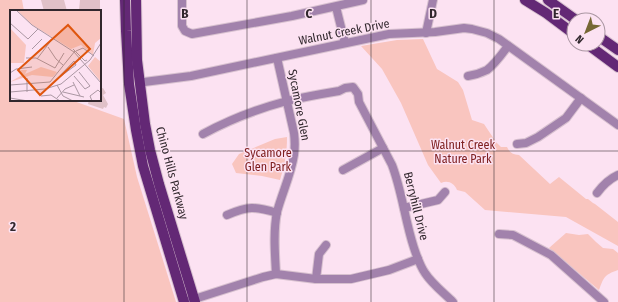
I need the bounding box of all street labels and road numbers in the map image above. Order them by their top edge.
street label: Walnut Creek Drive [297,16,391,48]
street label: Sycamore Glen [285,68,313,142]
street label: Chino Hills Parkway [153,125,191,222]
street label: Berryhill Drive [401,170,431,242]

